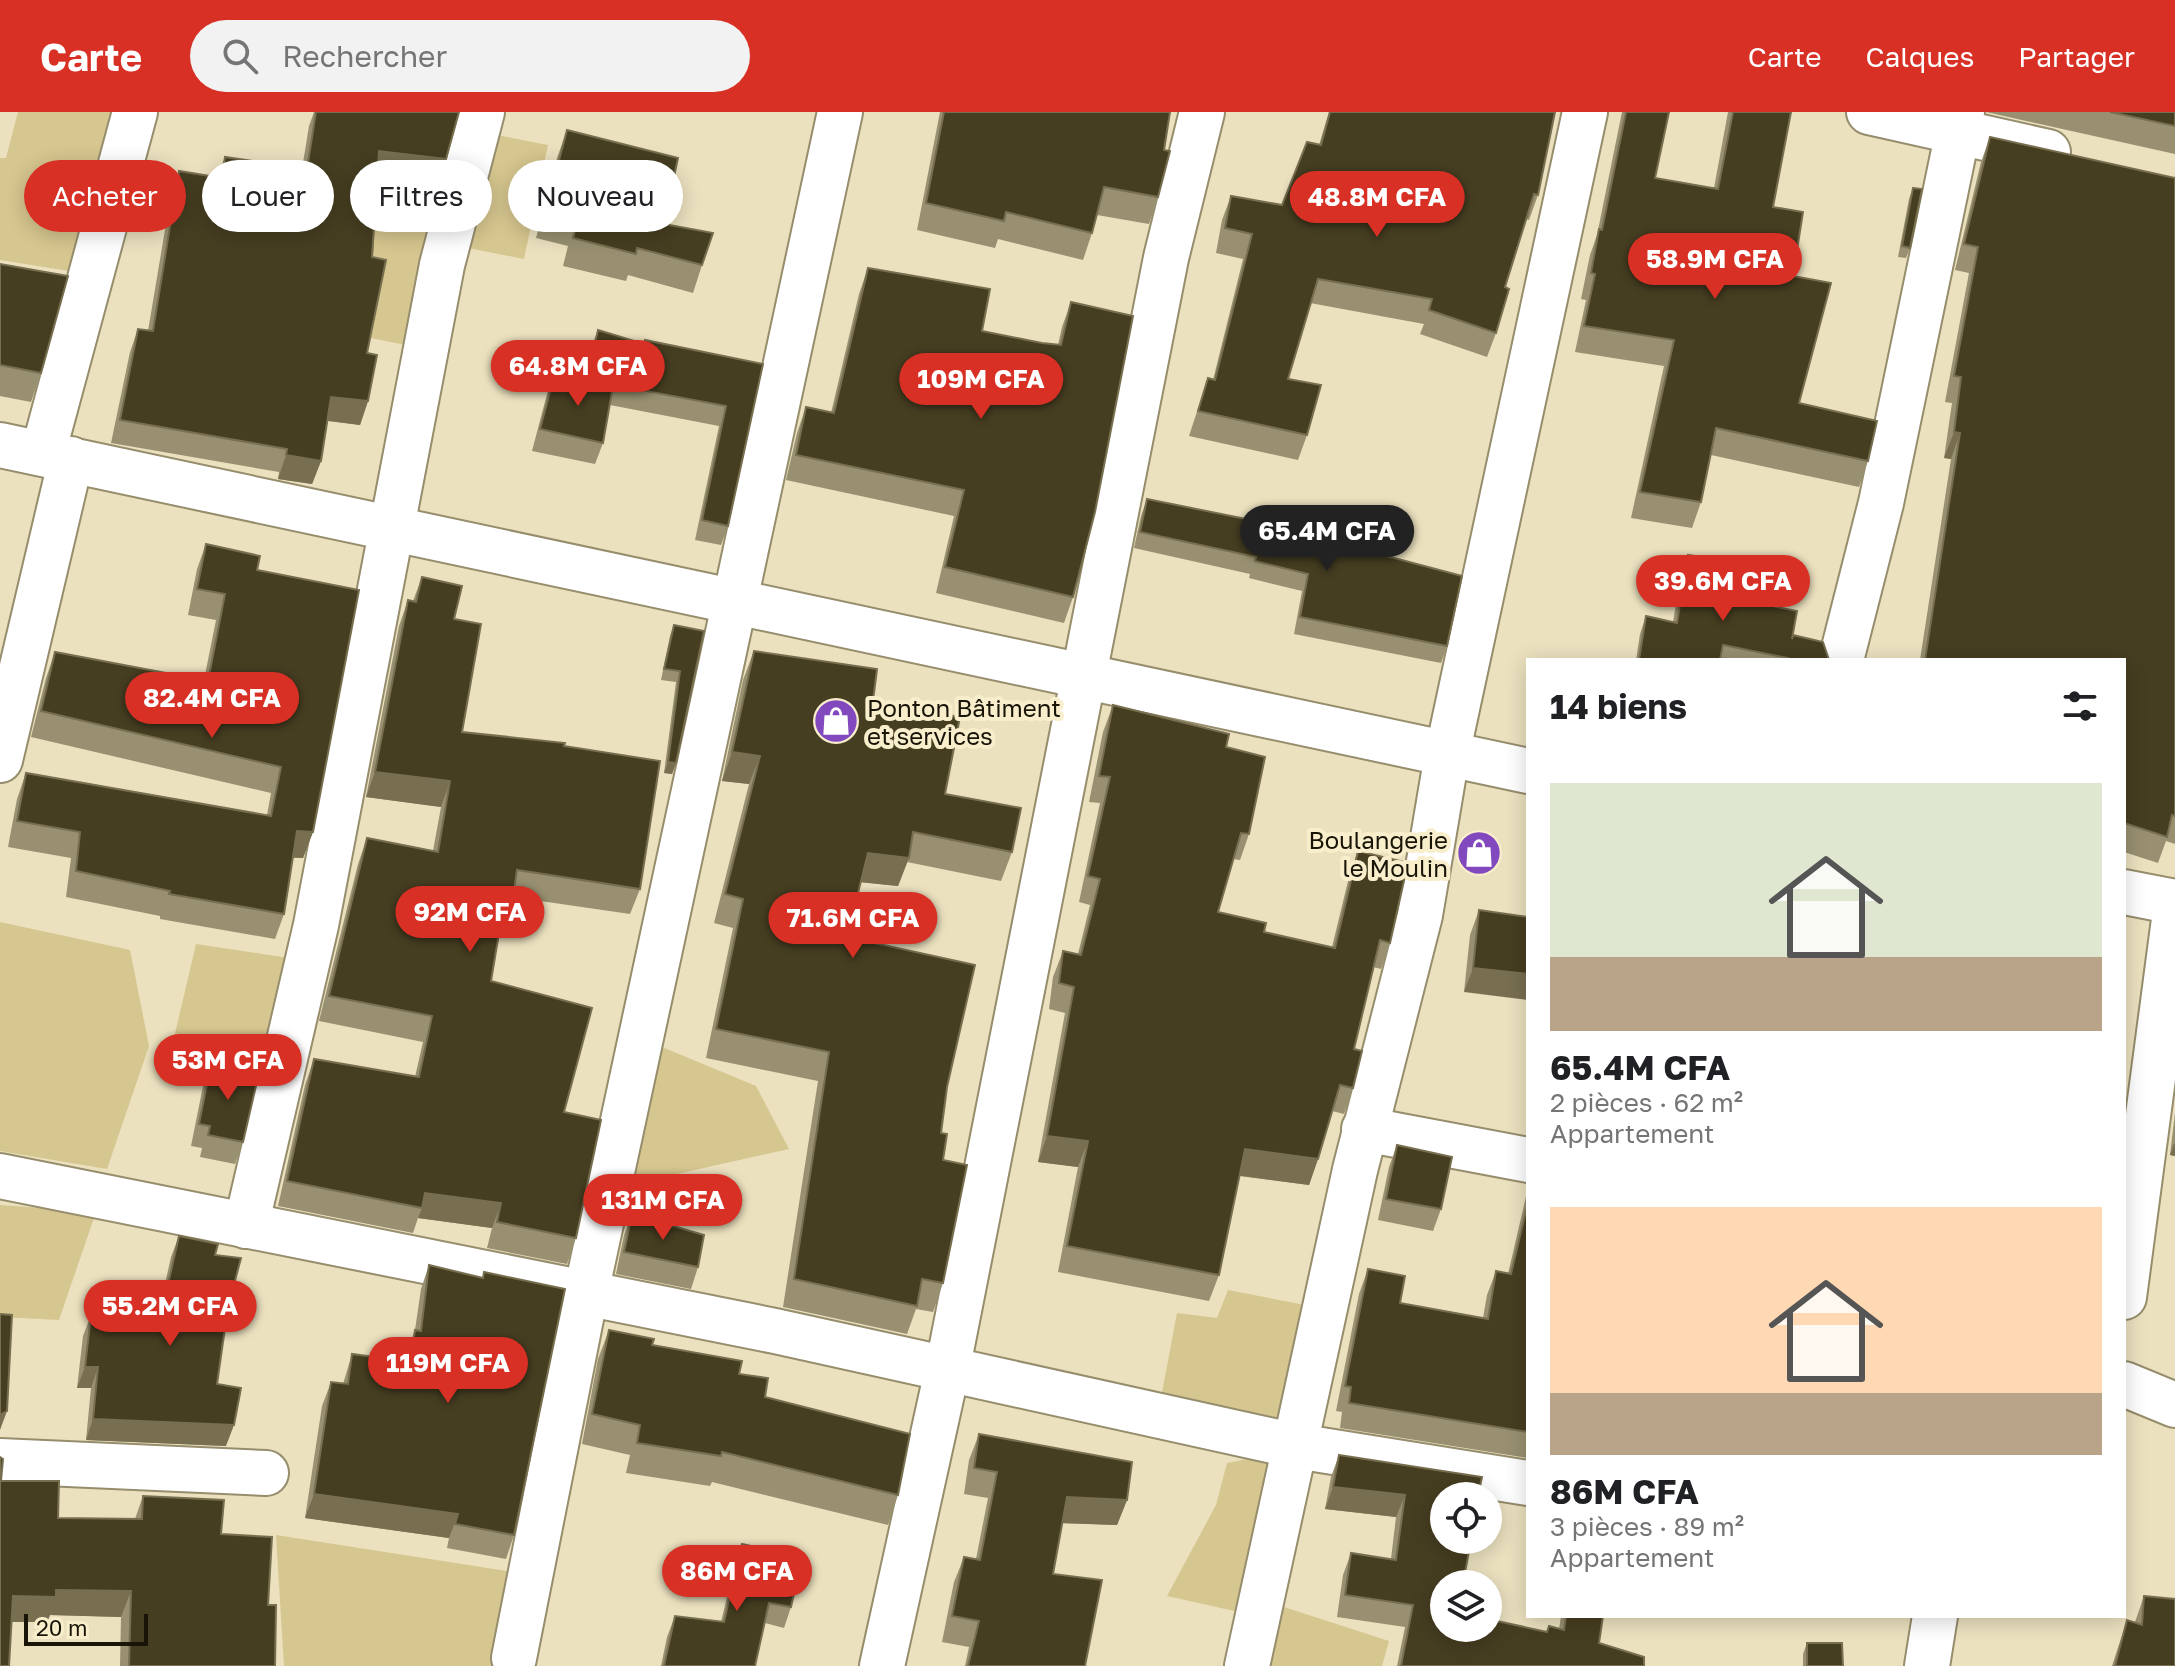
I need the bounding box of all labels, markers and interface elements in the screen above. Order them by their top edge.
search box [190,20,750,92]
text: Carte [40,34,142,79]
icon: search [218,34,262,78]
text: Rechercher [282,38,447,74]
text: Carte [1748,40,1821,73]
text: Calques [1865,40,1974,73]
text: Partager [2018,40,2135,73]
chip: Acheter [24,160,186,232]
chip: Louer [202,160,334,232]
chip: Filtres [350,160,492,232]
chip: Nouveau [508,160,683,232]
pin: 48.8M CFA [1285,171,1469,239]
text: 48.8M CFA [1308,181,1446,212]
pin: 58.9M CFA [1623,233,1807,301]
text: 58.9M CFA [1646,243,1784,274]
pin: 64.8M CFA [486,340,670,408]
text: 64.8M CFA [509,350,647,381]
pin: 109M CFA [898,353,1064,421]
text: 109M CFA [917,363,1045,394]
pin: 65.4M CFA [1235,505,1419,573]
text: 65.4M CFA [1258,515,1396,546]
pin: 39.6M CFA [1631,555,1815,623]
text: 39.6M CFA [1654,565,1792,596]
pin: 82.4M CFA [120,672,304,740]
text: 82.4M CFA [143,682,281,713]
icon: filters [2058,684,2102,728]
text: 14 biens [1550,686,1687,726]
place label: Ponton Bâtiment et services [867,693,1061,750]
shop icon: Ponton Bâtiment et services [812,697,860,745]
place label: Boulangerie le Moulin [1309,825,1448,882]
shop icon: Boulangerie le Moulin [1455,829,1503,877]
icon: home [1754,835,1898,979]
pin: 92M CFA [396,886,544,954]
pin: 71.6M CFA [761,892,945,960]
text: 92M CFA [413,896,527,927]
text: 71.6M CFA [786,902,920,933]
pin: 53M CFA [154,1034,302,1102]
text: 53M CFA [172,1044,284,1075]
text: 65.4M CFA [1550,1047,1730,1087]
text: 2 pièces · 62 m² [1550,1087,1743,1118]
text: Appartement [1550,1118,1714,1149]
pin: 131M CFA [580,1174,746,1242]
text: 131M CFA [601,1184,725,1215]
icon: home [1754,1259,1898,1403]
pin: 55.2M CFA [78,1280,262,1348]
text: 55.2M CFA [102,1290,238,1321]
pin: 119M CFA [365,1337,531,1405]
text: 119M CFA [386,1347,510,1378]
text: 86M CFA [1550,1471,1699,1511]
map controls [1430,1482,1502,1642]
button: locate [1430,1482,1502,1554]
text: 3 pièces · 89 m² [1550,1511,1744,1542]
text: Appartement [1550,1542,1714,1573]
pin: 86M CFA [663,1545,811,1613]
text: 86M CFA [680,1555,794,1586]
button: layers [1430,1570,1502,1642]
scale bar [24,1610,148,1646]
text: 20 m [36,1614,87,1641]

